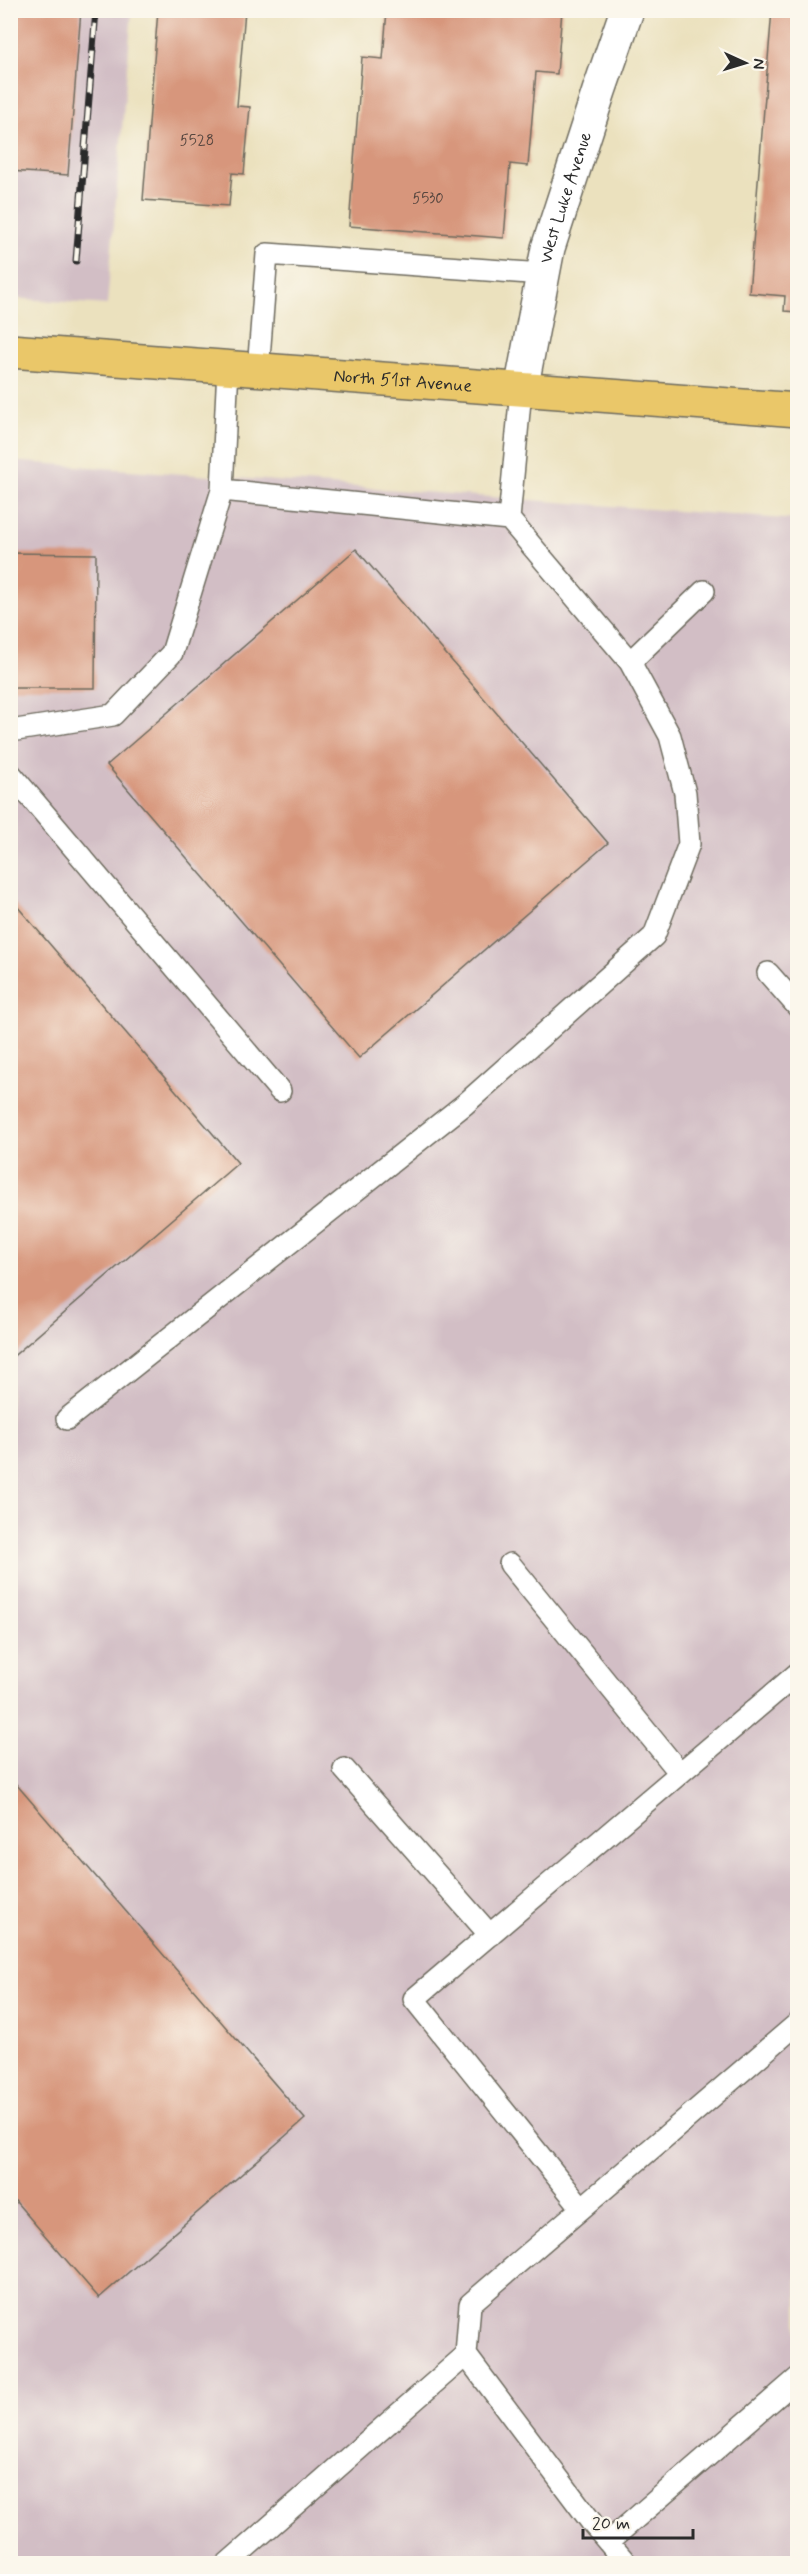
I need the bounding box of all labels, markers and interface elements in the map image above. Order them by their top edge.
north arrow [715,33,775,93]
text: N [748,58,769,70]
street label: West Luke Avenue [534,129,598,265]
house number: 5528 [180,131,214,151]
house number: 5530 [412,189,444,209]
street label: North 51st Avenue [333,364,473,399]
scale bar [583,2502,692,2540]
text: 20 m [592,2512,630,2536]

